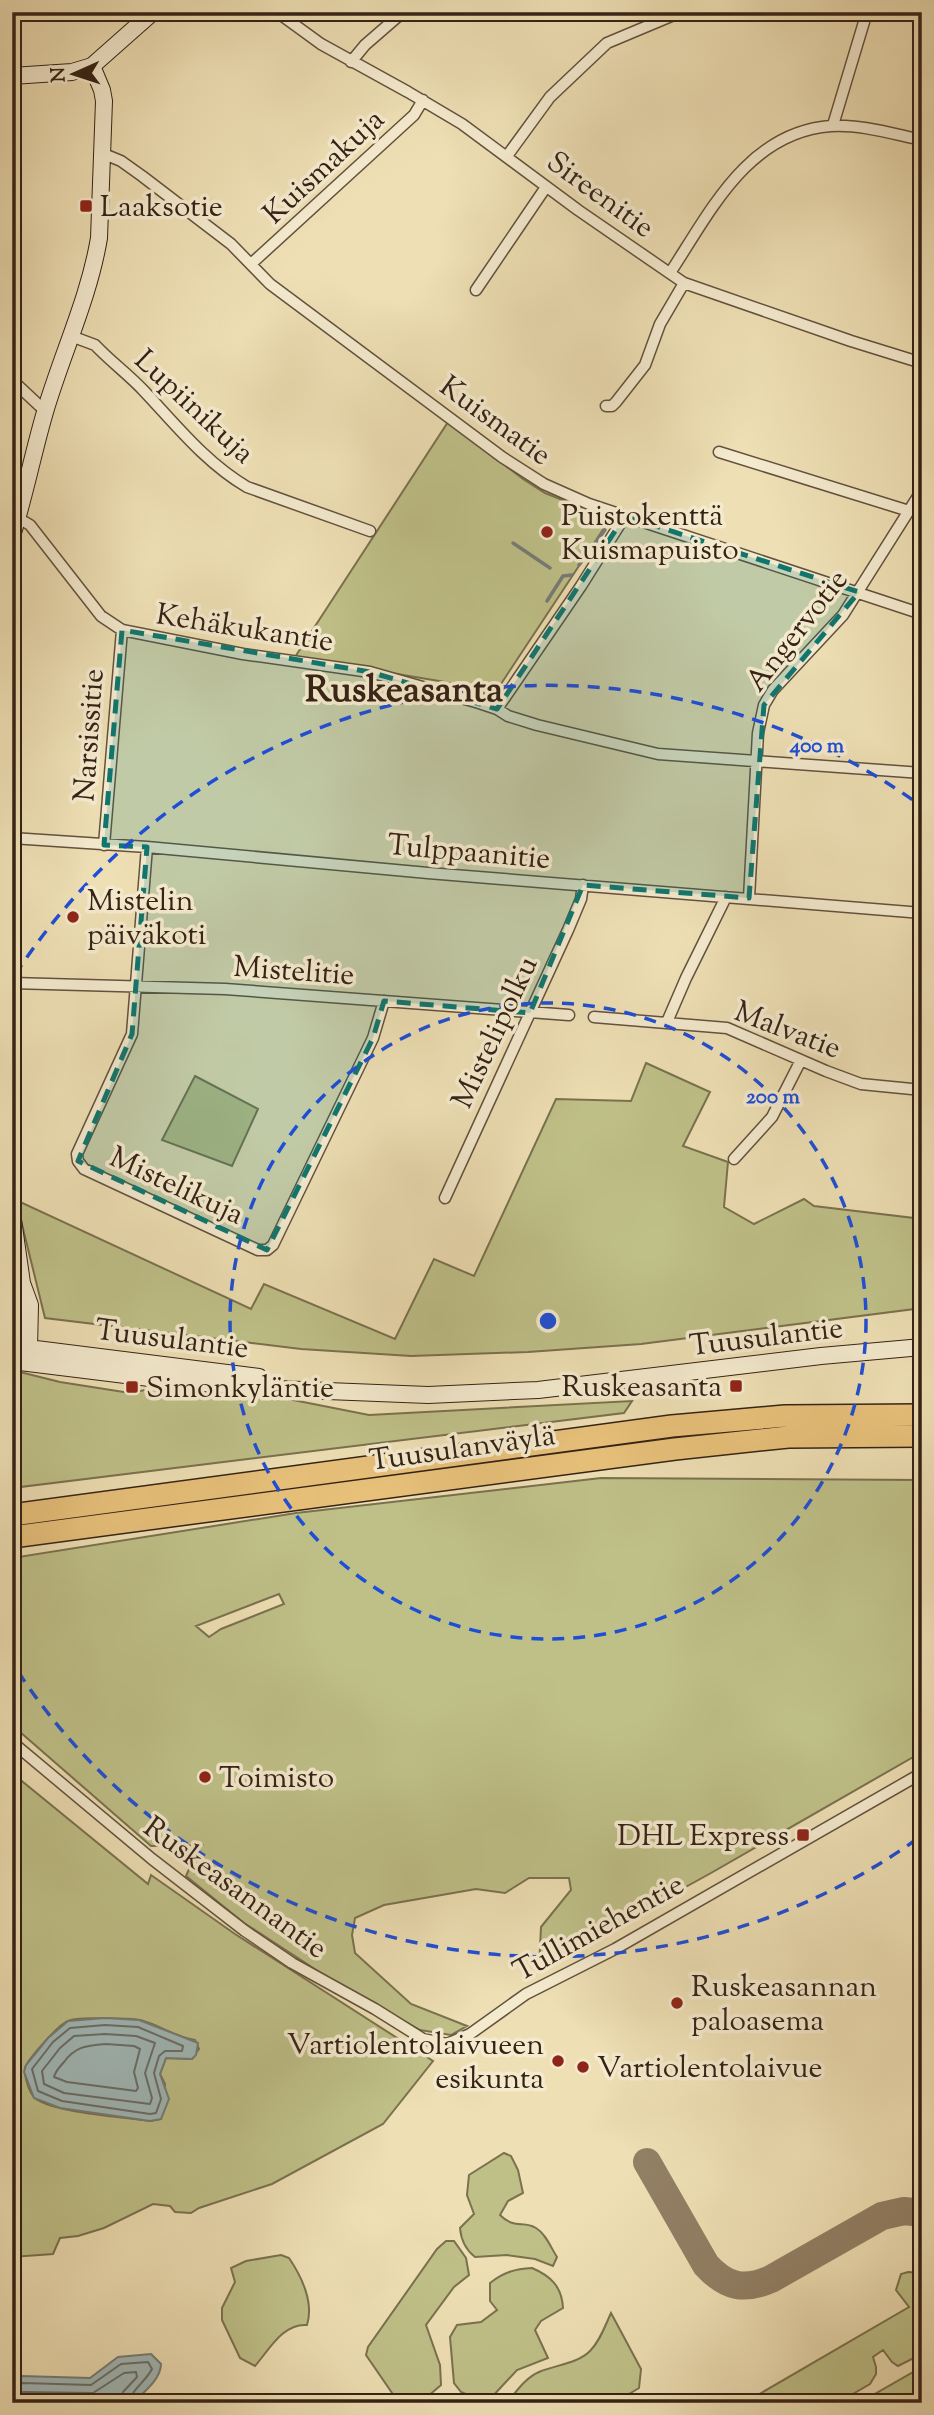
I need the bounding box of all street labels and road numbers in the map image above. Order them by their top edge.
street label: Kuismakuja [254,100,395,235]
street label: Sireenitie [537,142,662,250]
street label: Lupiinikuja [124,341,263,475]
street label: Kuismatie [430,367,559,477]
street label: Angervotie [736,561,860,702]
street label: Kehäkukantie [153,594,336,665]
street label: Narsissitie [64,667,117,803]
street label: Tulppaanitie [386,825,552,882]
street label: Mistelitie [232,947,356,998]
street label: Mistelipolku [442,950,550,1116]
street label: Malvatie [727,991,847,1071]
street label: Mistelikuja [102,1137,251,1237]
street label: Tuusulantie [687,1308,846,1369]
street label: Tuusulantie [92,1310,251,1371]
street label: Tuusulanväylä [367,1415,558,1484]
street label: Ruskeasannantie [134,1807,335,1971]
street label: Tullimiehentie [506,1864,692,1994]

